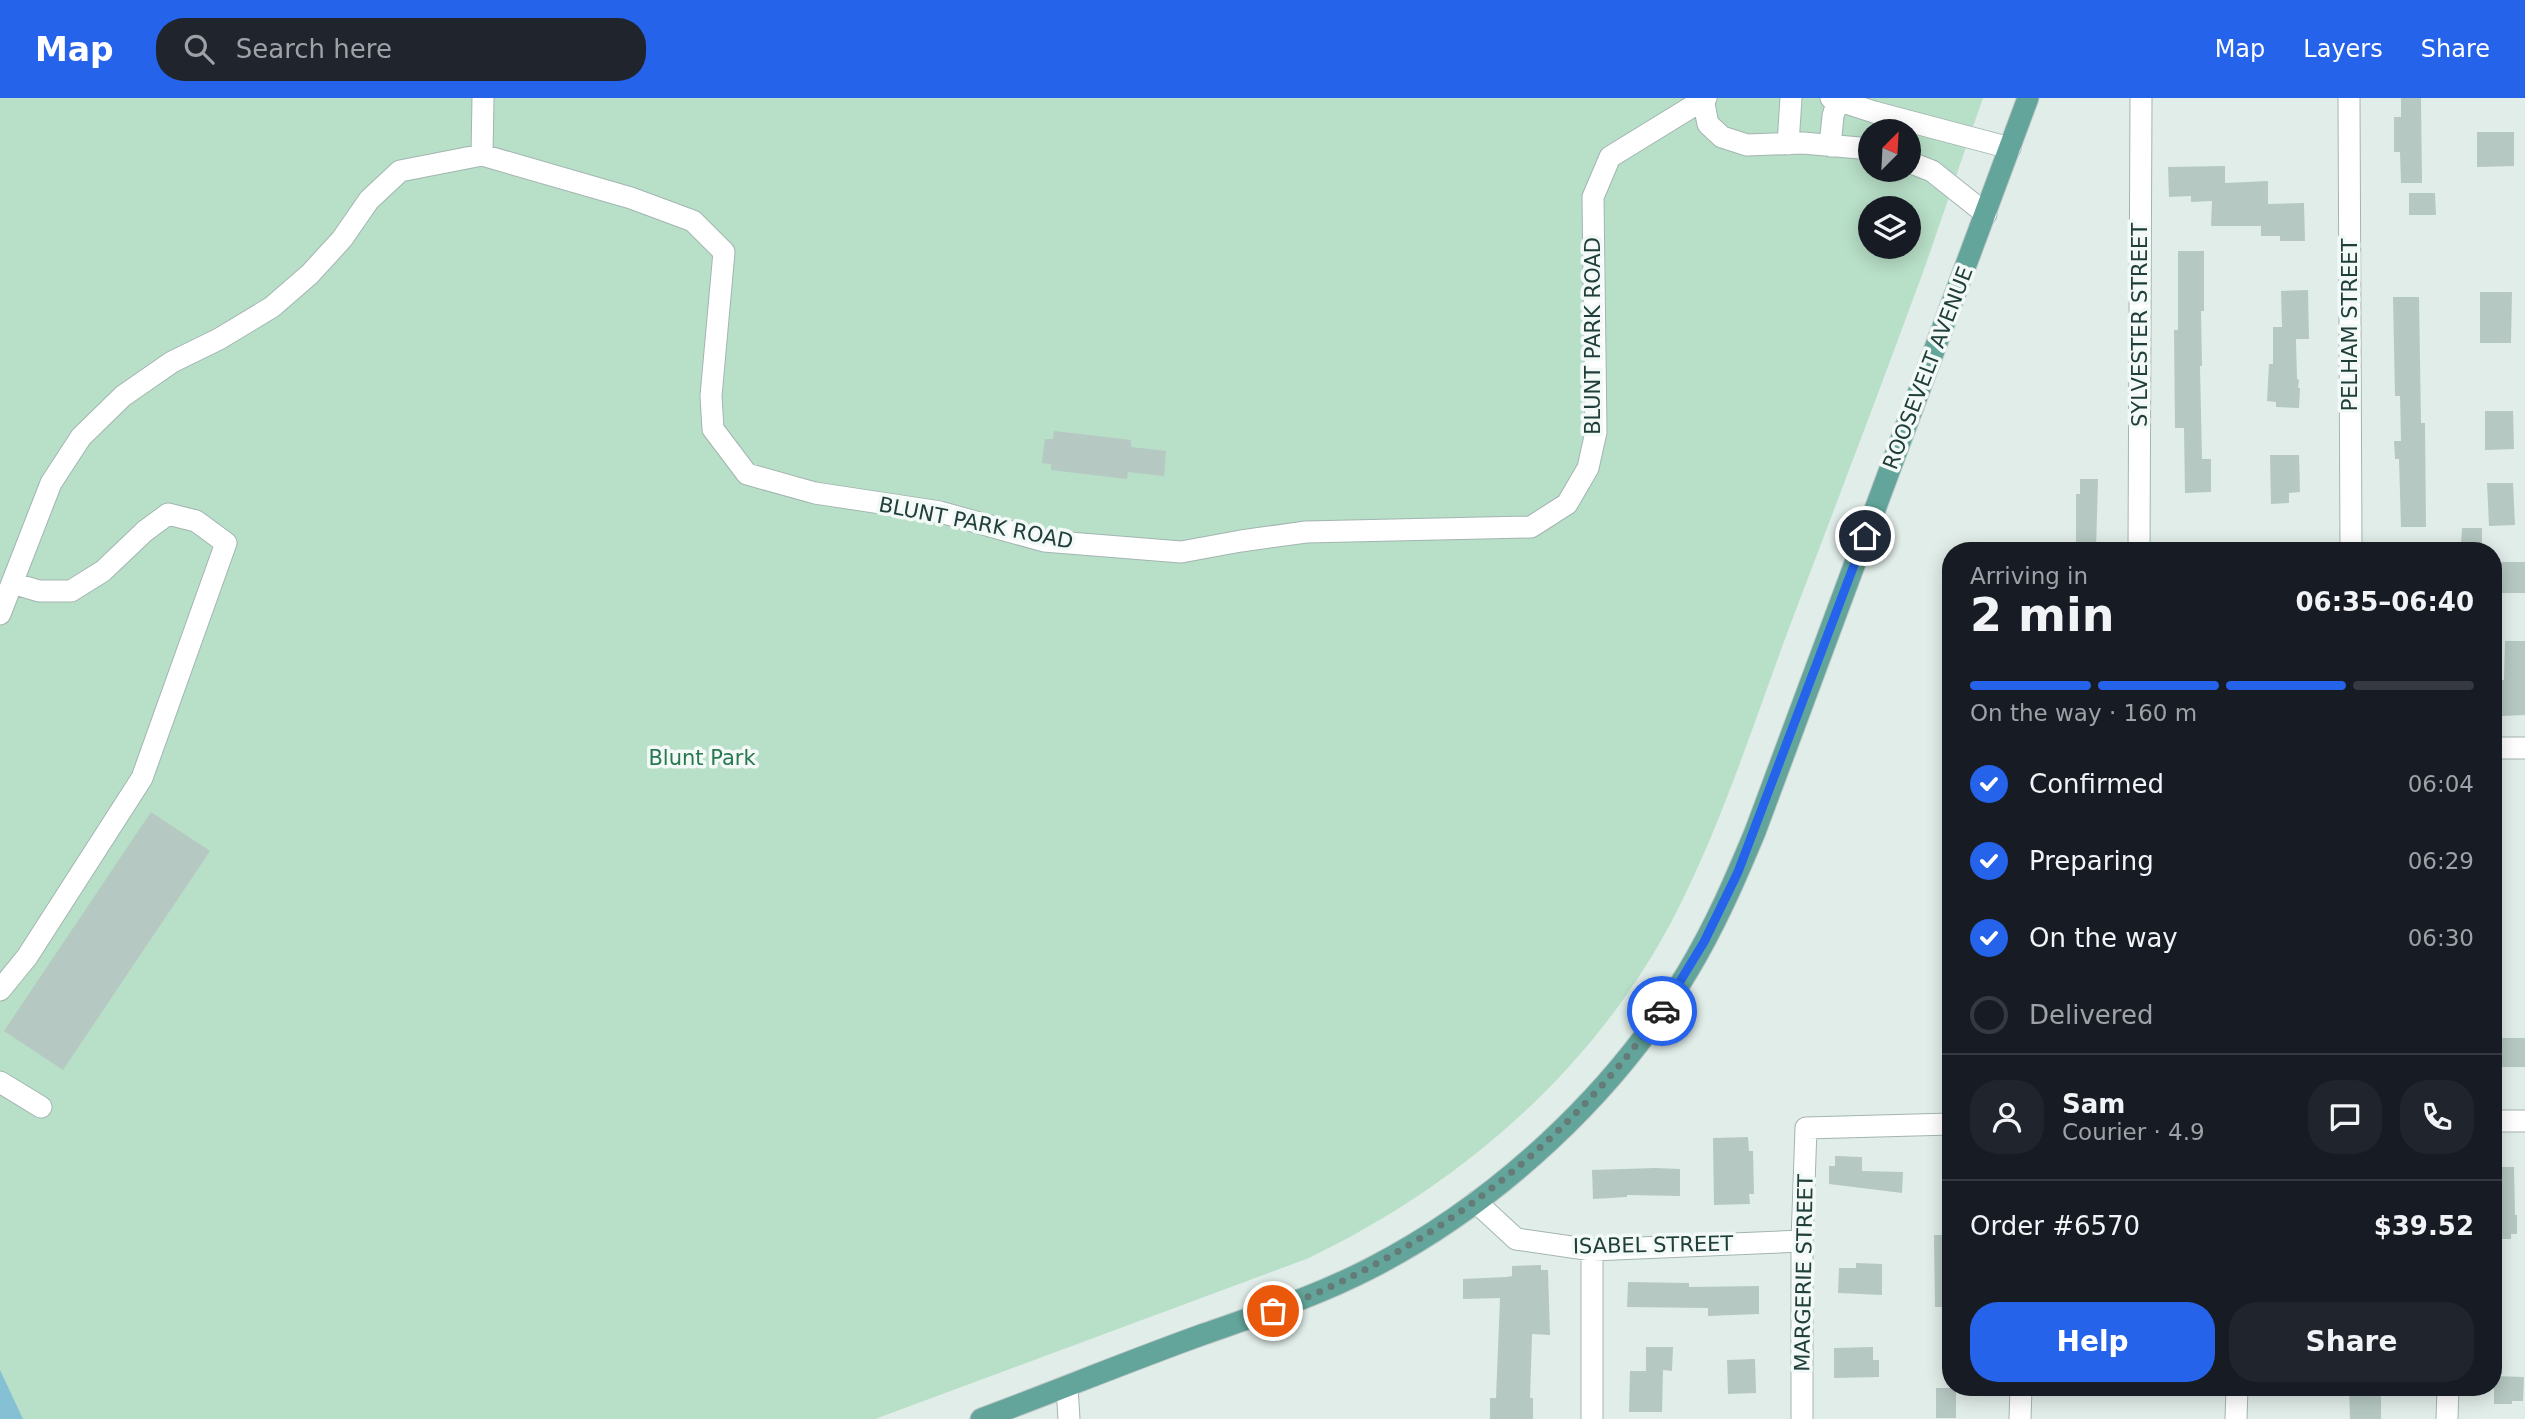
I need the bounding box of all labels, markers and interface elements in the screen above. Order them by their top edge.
search box [156,18,646,81]
text: Map [35,30,114,69]
icon: search [180,30,218,68]
text: Search here [236,34,392,64]
text: Map [2215,35,2265,63]
text: Layers [2303,35,2383,63]
text: Share [2421,35,2490,63]
north arrow [1858,119,1922,182]
map controls [1858,119,1921,259]
button: layers [1858,196,1921,259]
street label: SYLVESTER STREET [2128,223,2152,427]
street label: BLUNT PARK ROAD [1581,237,1605,435]
street label: PELHAM STREET [2338,238,2362,411]
street label: ROOSEVELT AVENUE [1878,263,1978,473]
street label: BLUNT PARK ROAD [877,492,1075,554]
pin [1835,506,1895,566]
icon: home [1846,517,1884,555]
text: Arriving in [1970,563,2088,589]
text: 06:35–06:40 [2295,587,2474,617]
text: 2 min [1970,588,2114,642]
text: On the way · 160 m [1970,700,2197,726]
park label: Blunt Park [648,746,756,770]
icon: check [1970,765,2008,803]
text: Confirmed [2029,769,2164,799]
text: 06:04 [2408,771,2474,797]
icon: check [1970,842,2008,880]
text: Preparing [2029,846,2154,876]
text: 06:29 [2408,848,2474,874]
icon: check [1970,919,2008,957]
text: On the way [2029,923,2178,953]
text: 06:30 [2408,925,2474,951]
courier [1627,976,1697,1046]
icon: car [1643,992,1681,1030]
text: Delivered [2029,1000,2153,1030]
button: person [1970,1080,2044,1154]
button: chat [2308,1080,2382,1154]
button: phone [2400,1080,2474,1154]
text: Sam [2062,1089,2125,1119]
text: Courier · 4.9 [2062,1119,2205,1145]
street label: MARGERIE STREET [1790,1174,1818,1372]
text: Order #6570 [1970,1211,2140,1241]
text: $39.52 [2374,1211,2474,1241]
street label: ISABEL STREET [1573,1232,1734,1258]
pin [1243,1281,1303,1341]
icon: bag [1254,1292,1292,1330]
button: Help [1970,1302,2215,1382]
button: Share [2229,1302,2474,1382]

